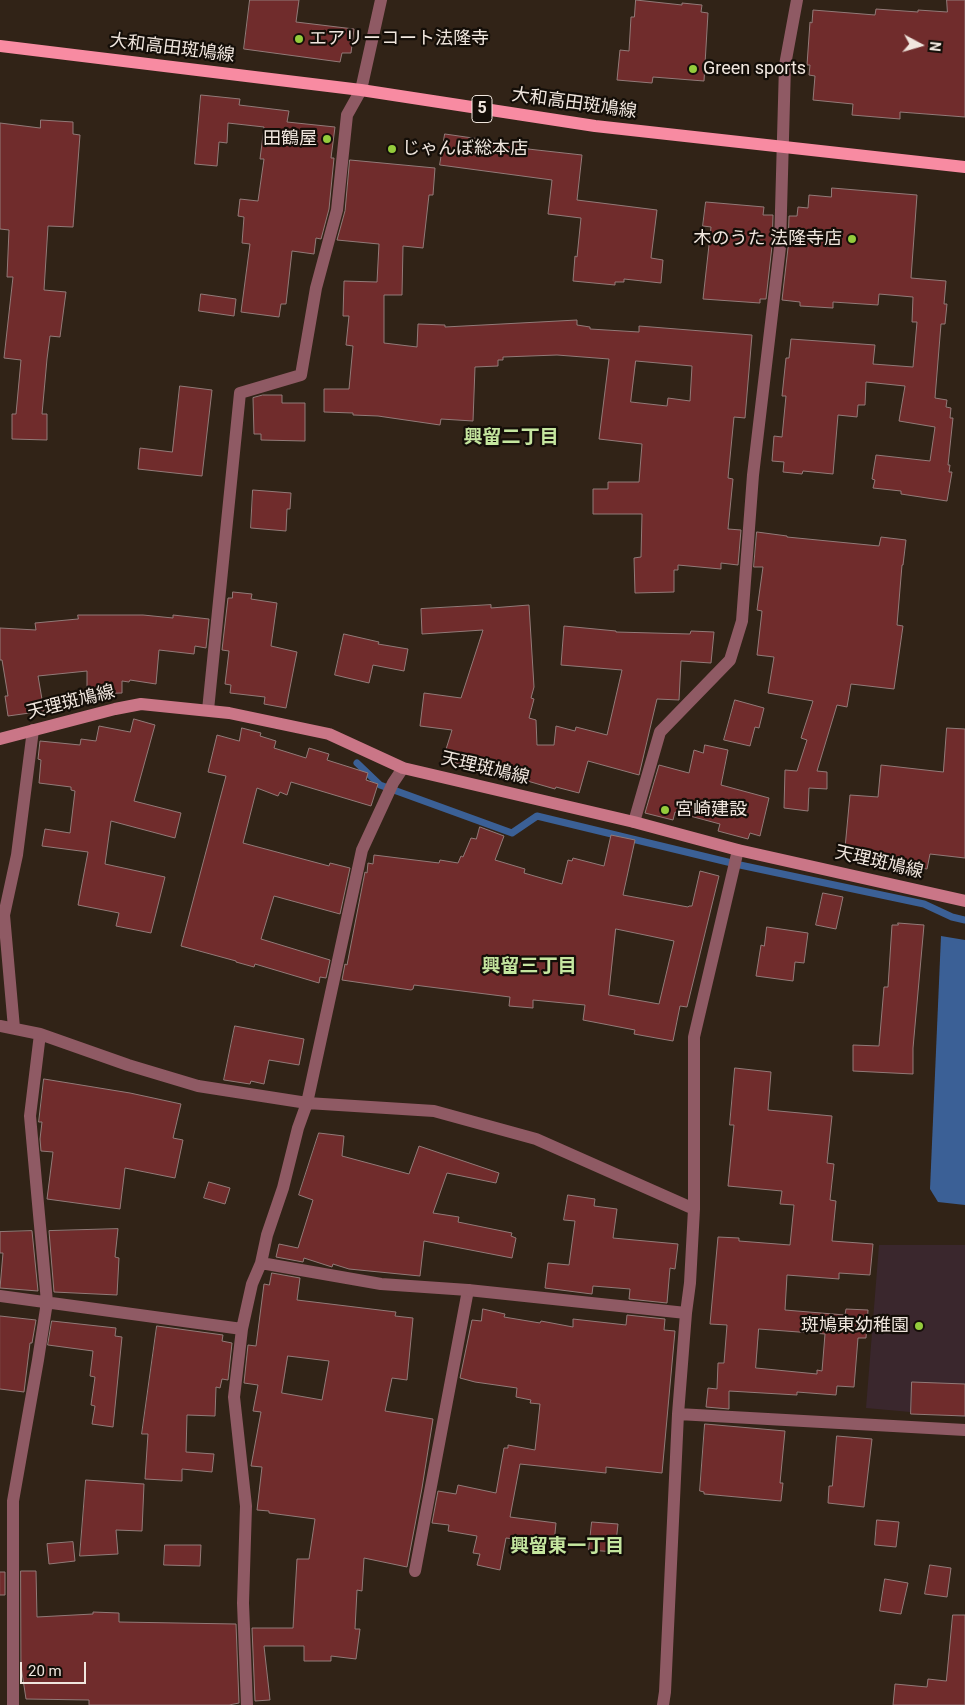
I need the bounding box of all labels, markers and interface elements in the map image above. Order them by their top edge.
north arrow [895,20,945,70]
place label: エアリーコート法隆寺 [309,28,489,50]
street label: 大和高田斑鳩線 [108,31,236,67]
marker: エアリーコート法隆寺 [293,33,305,45]
text: N [926,41,943,52]
place label: Green sports [703,58,806,80]
marker: Green sports [687,63,699,75]
street label: 大和高田斑鳩線 [510,85,638,123]
road number: 5 [472,96,492,122]
place label: 田鶴屋 [263,128,317,150]
marker: 田鶴屋 [321,133,333,145]
place label: じゃんぼ総本店 [402,138,528,160]
marker: じゃんぼ総本店 [386,143,398,155]
place label: 木のうた 法隆寺店 [694,228,842,250]
marker: 木のうた 法隆寺店 [846,233,858,245]
district label: 興留二丁目 [464,427,558,449]
street label: 天理斑鳩線 [25,682,117,724]
street label: 天理斑鳩線 [439,748,531,790]
place label: 宮崎建設 [675,799,747,821]
marker: 宮崎建設 [659,804,671,816]
street label: 天理斑鳩線 [833,842,925,884]
district label: 興留三丁目 [482,956,576,978]
place label: 斑鳩東幼稚園 [801,1315,909,1337]
marker: 斑鳩東幼稚園 [913,1320,925,1332]
district label: 興留東一丁目 [510,1536,624,1558]
scale bar [22,1652,89,1684]
text: 20 m [28,1662,62,1680]

